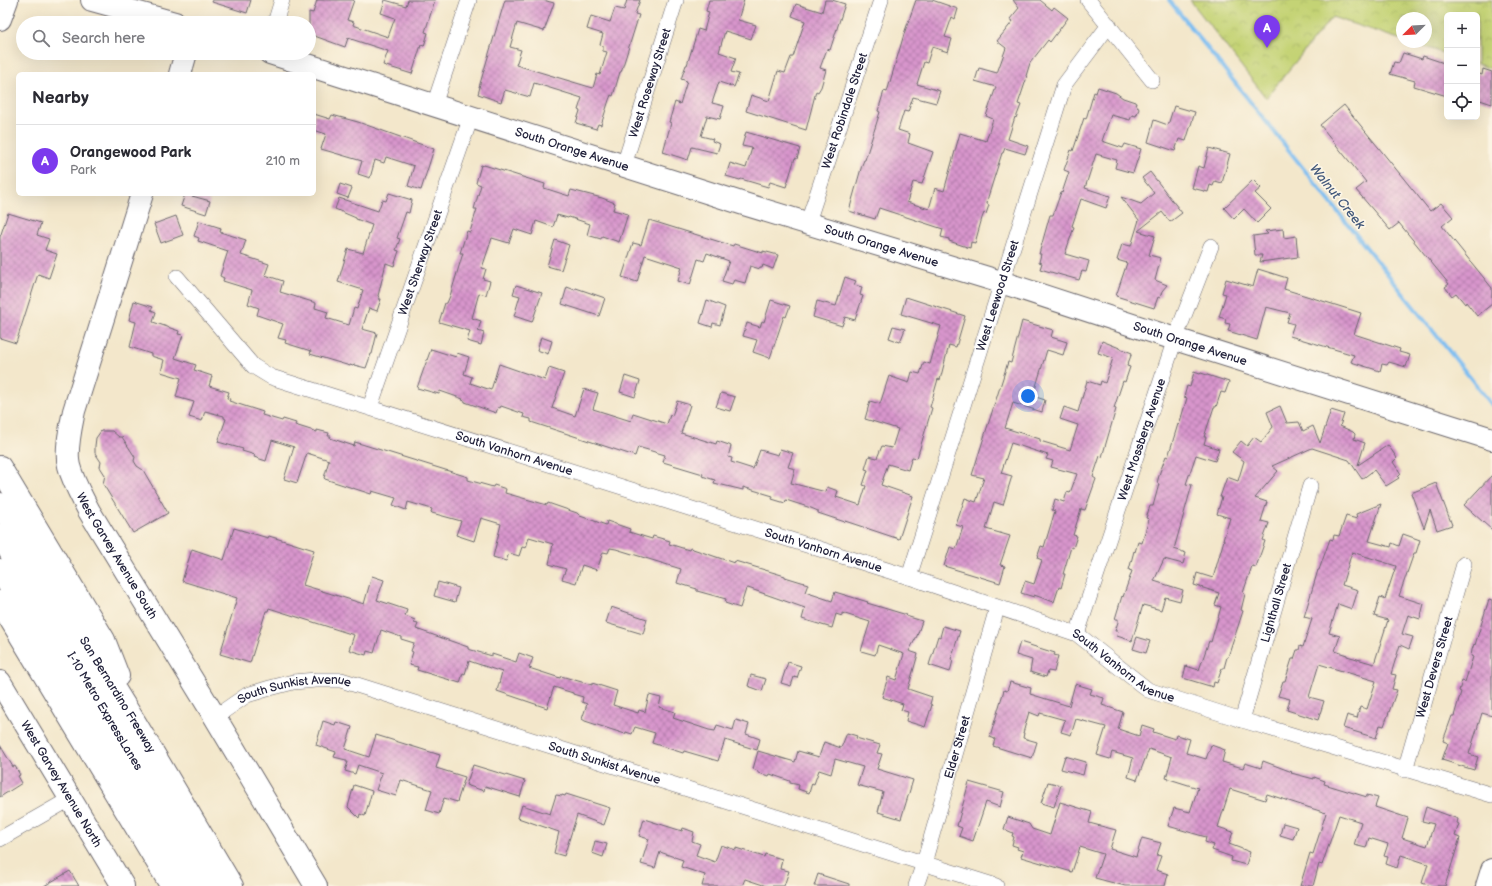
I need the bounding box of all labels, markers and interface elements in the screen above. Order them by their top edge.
north arrow [1396,12,1432,48]
map controls [1444,12,1480,120]
button: + [1444,12,1480,48]
pin: A [1254,15,1280,48]
search box [16,16,316,60]
street label: West Roseway Street [626,26,675,140]
icon: search [30,27,52,49]
text: Search here [62,29,145,48]
button: − [1444,48,1480,84]
street label: West Robindale Street [819,51,871,171]
button: locate [1444,84,1480,120]
text: Nearby [32,88,89,108]
street label: South Orange Avenue [513,125,631,175]
text: Orangewood Park [70,143,191,162]
text: A [41,153,49,169]
text: 210 m [266,153,300,169]
water label: Walnut Creek [1306,161,1369,233]
text: Park [70,162,96,178]
street label: West Sherway Street [395,208,446,317]
street label: South Orange Avenue [822,222,940,271]
street label: West Leewood Street [974,238,1023,353]
street label: South Orange Avenue [1131,319,1249,369]
street label: West Mossberg Avenue [1115,377,1169,503]
your location [1018,386,1038,406]
street label: South Vanhorn Avenue [454,428,575,479]
street label: West Garvey Avenue South [73,490,161,622]
street label: South Vanhorn Avenue [763,525,884,576]
street label: Lighthall Street [1258,561,1295,644]
street label: West Devers Street [1413,614,1457,720]
street label: South Vanhorn Avenue [1070,626,1176,706]
street label: San Bernardino Freeway [76,634,159,756]
street label: I-10 Metro ExpressLanes [63,649,146,773]
street label: South Sunkist Avenue [235,672,353,707]
street label: Elder Street [942,714,974,780]
street label: West Garvey Avenue North [17,718,105,851]
street label: South Sunkist Avenue [547,739,662,788]

